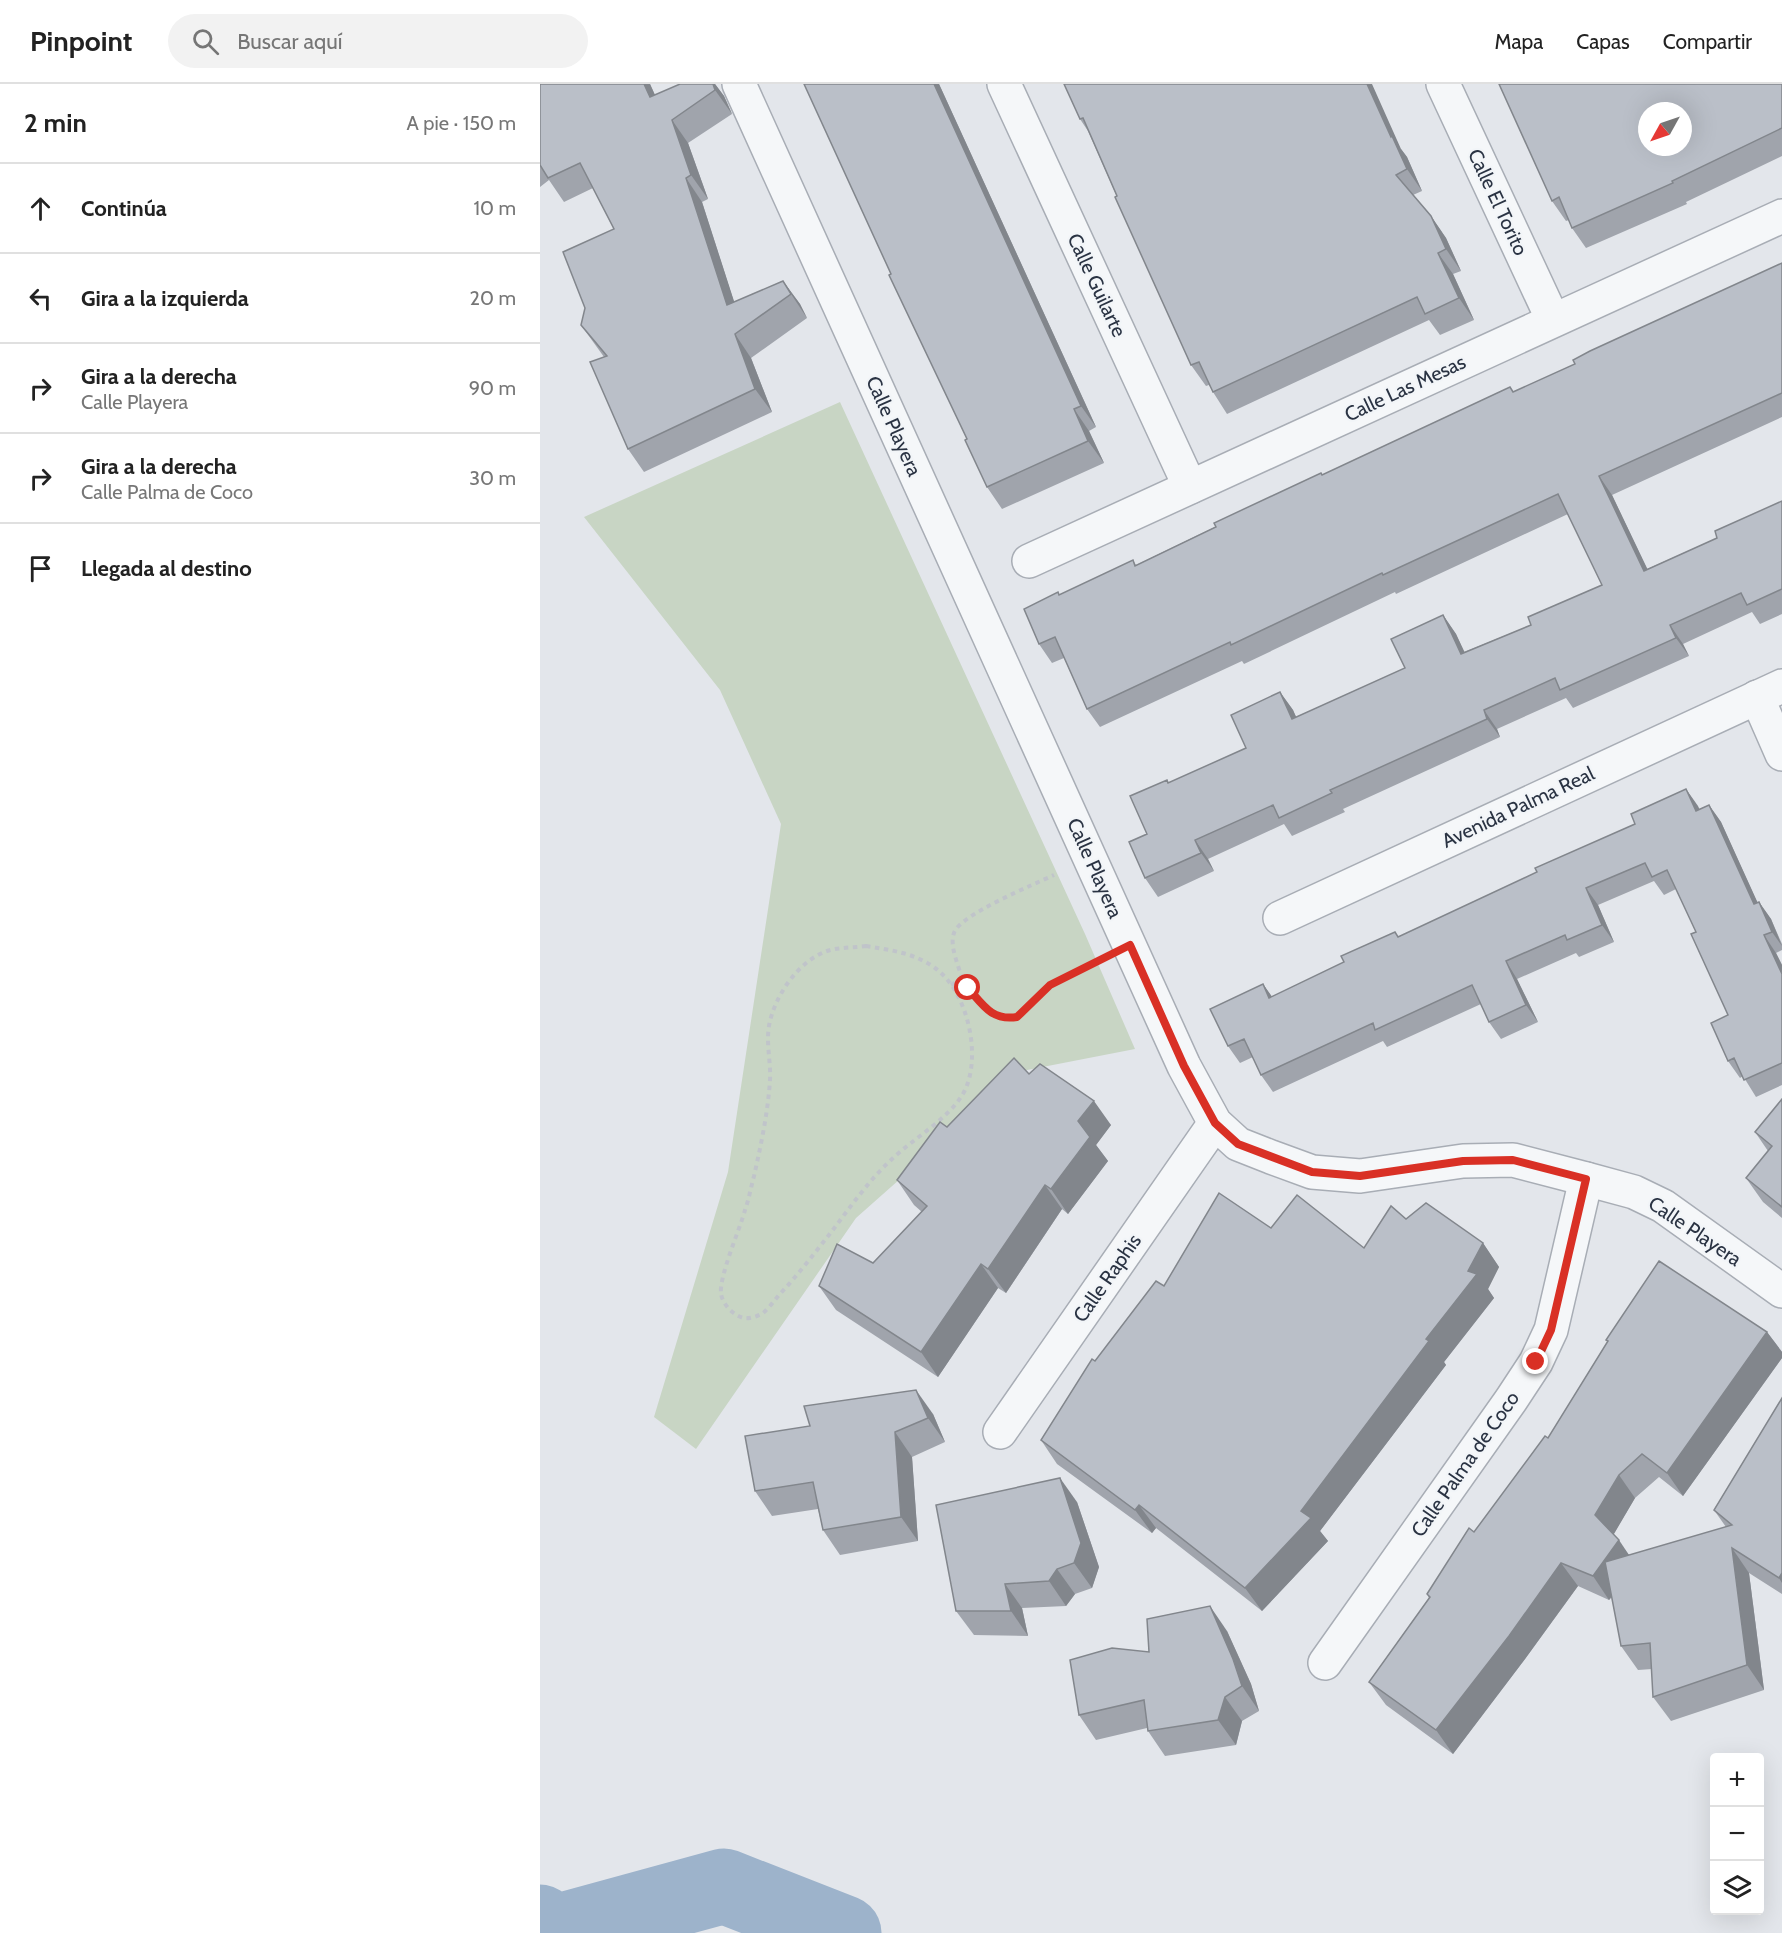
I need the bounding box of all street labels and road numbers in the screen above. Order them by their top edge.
street label: Calle El Torito [1463,145,1533,259]
street label: Calle Guilarte [1063,229,1131,341]
street label: Calle Las Mesas [1341,349,1469,427]
street label: Calle Playera [861,372,927,480]
street label: Avenida Palma Real [1438,761,1598,853]
street label: Calle Playera [1062,814,1128,922]
street label: Calle Playera [1644,1191,1746,1271]
street label: Calle Raphis [1068,1229,1146,1327]
street label: Calle Palma de Coco [1406,1387,1524,1541]

